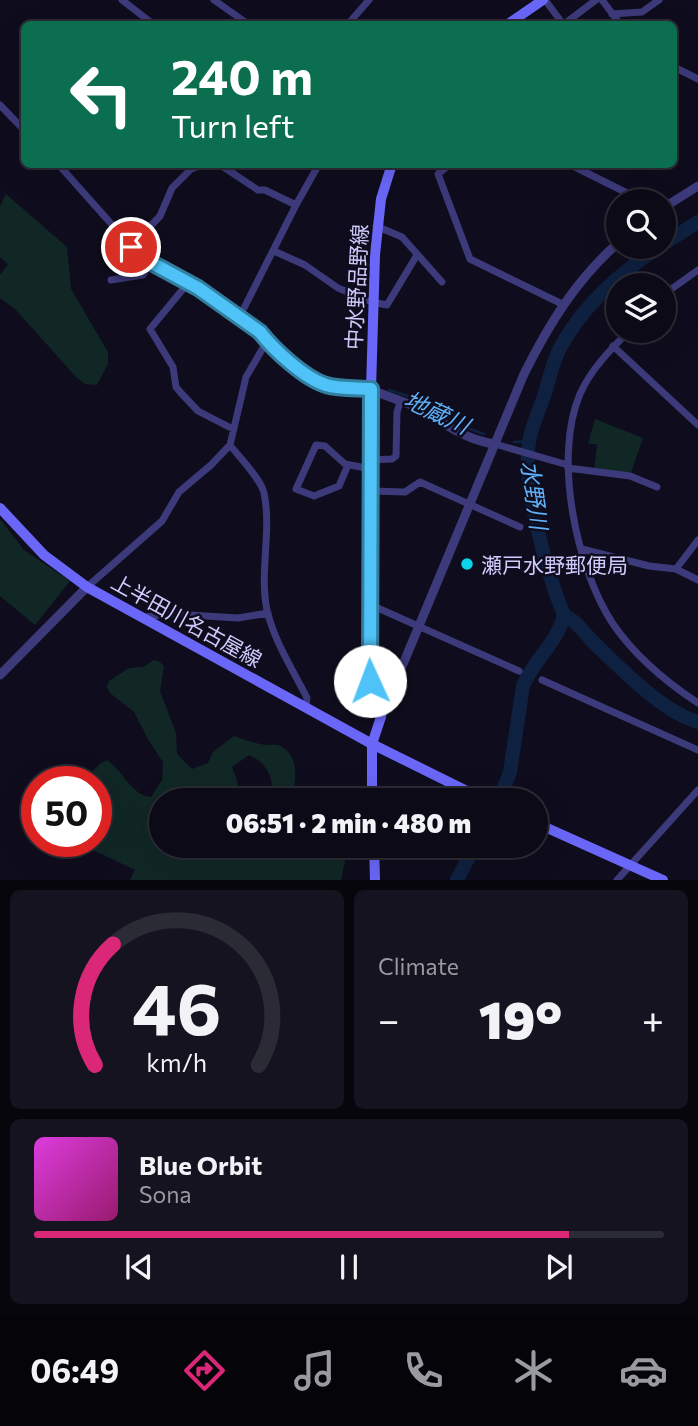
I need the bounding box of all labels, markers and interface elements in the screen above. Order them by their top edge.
text: 240 m [171,45,313,105]
icon: left [56,49,147,140]
text: Turn left [171,105,295,145]
map controls [606,189,676,343]
button: search [606,189,676,259]
pin [101,217,161,277]
street label: 中水野品野線 [340,223,372,351]
icon: arrive [112,228,150,266]
button: layers [606,273,676,343]
water label: 地蔵川 [400,385,477,441]
water label: 水野川 [516,459,554,534]
place label: 瀬戸水野郵便局 [481,552,628,577]
marker: 瀬戸水野郵便局 [459,556,475,572]
street label: 上半田川名古屋線 [107,568,267,672]
position arrow [333,644,407,718]
speed limit sign: 50 [21,766,112,857]
text: 06:51 · 2 min · 480 m [226,807,471,838]
text: Climate [378,952,459,980]
text: 46 [132,962,222,1051]
text: 19° [479,986,562,1050]
text: − [378,995,400,1042]
text: + [642,995,664,1042]
text: km/h [147,1047,207,1077]
text: Blue Orbit [139,1149,262,1180]
text: Sona [139,1180,191,1208]
icon: previous [120,1248,158,1286]
icon: pause [330,1248,368,1286]
icon: next [540,1248,578,1286]
icon: directions [180,1346,229,1395]
icon: music [290,1346,339,1395]
icon: phone [399,1346,448,1395]
icon: climate [509,1346,558,1395]
icon: car [619,1346,668,1395]
text: 06:49 [30,1350,119,1390]

